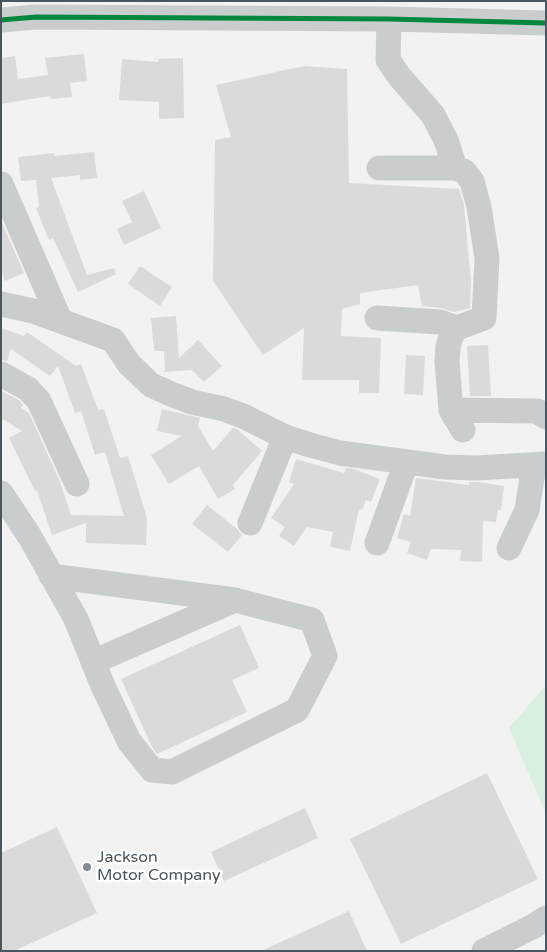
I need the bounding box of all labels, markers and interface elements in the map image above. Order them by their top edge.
place label: Jackson Motor Company [97,848,220,886]
marker: Jackson Motor Company [81,861,93,873]

